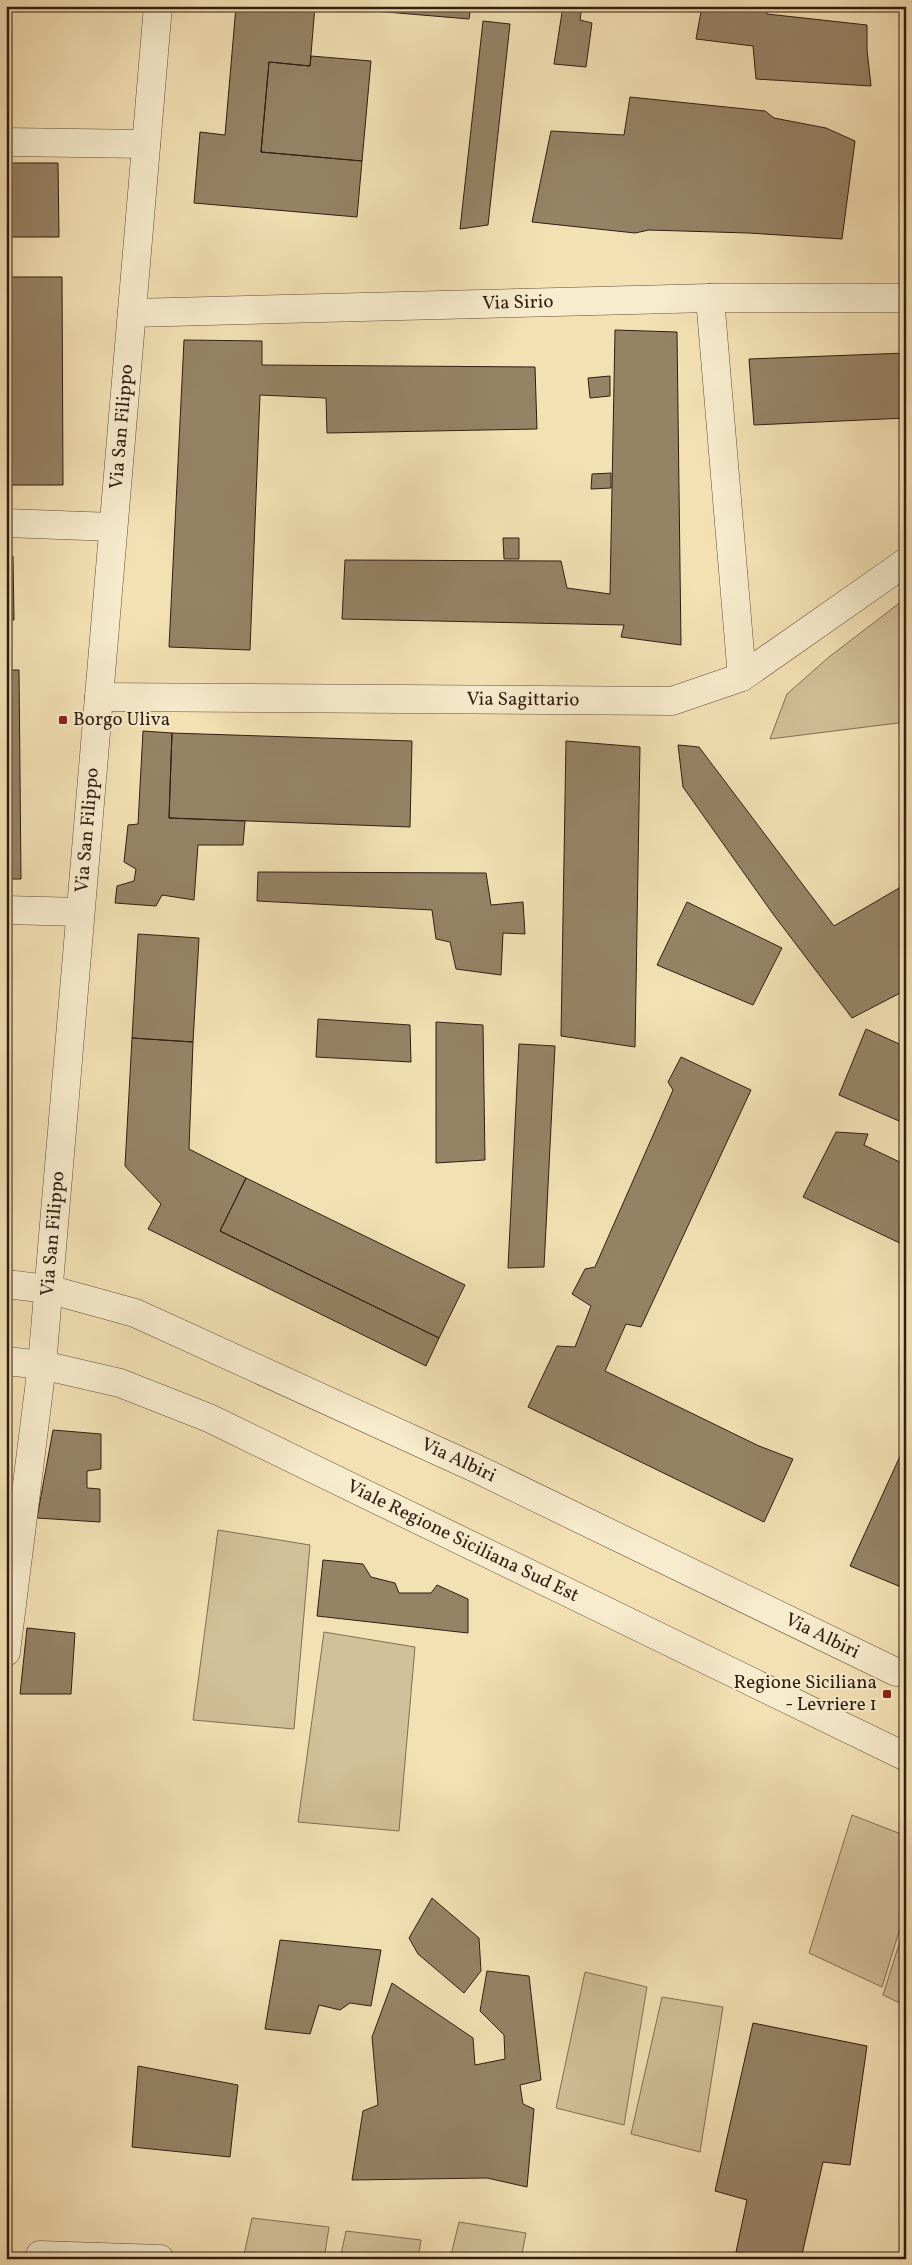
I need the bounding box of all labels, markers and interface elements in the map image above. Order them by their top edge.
street label: Via Sirio [482,289,554,317]
street label: Via San Filippo [104,363,140,490]
street label: Via Sagittario [466,687,580,713]
place label: Borgo Uliva [73,707,170,733]
marker: Borgo Uliva [57,714,69,726]
street label: Via San Filippo [69,767,106,894]
street label: Via San Filippo [35,1170,71,1297]
street label: Via Albiri [417,1432,501,1489]
street label: Viale Regione Siciliana Sud Est [342,1474,583,1609]
street label: Via Albiri [780,1607,864,1665]
place label: Regione Siciliana - Levriere 1 [734,1670,877,1718]
marker: Regione Siciliana - Levriere 1 [881,1688,893,1700]

